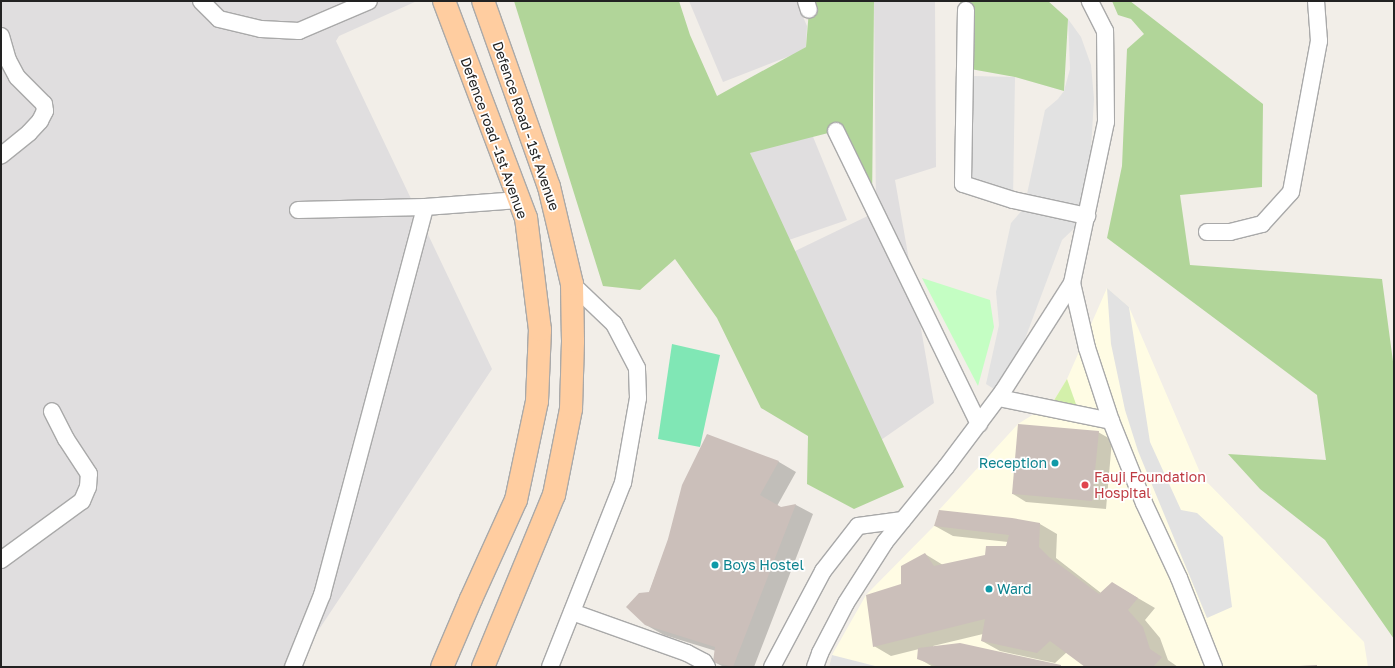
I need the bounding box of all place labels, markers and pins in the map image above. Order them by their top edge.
place label: Reception [979,455,1047,471]
marker: Reception [1050,458,1060,468]
place label: Fauji Foundation Hospital [1094,469,1206,502]
marker: Fauji Foundation Hospital [1079,479,1091,491]
place label: Boys Hostel [723,557,804,573]
marker: Boys Hostel [710,560,720,570]
place label: Ward [997,581,1032,597]
marker: Ward [984,584,994,594]

